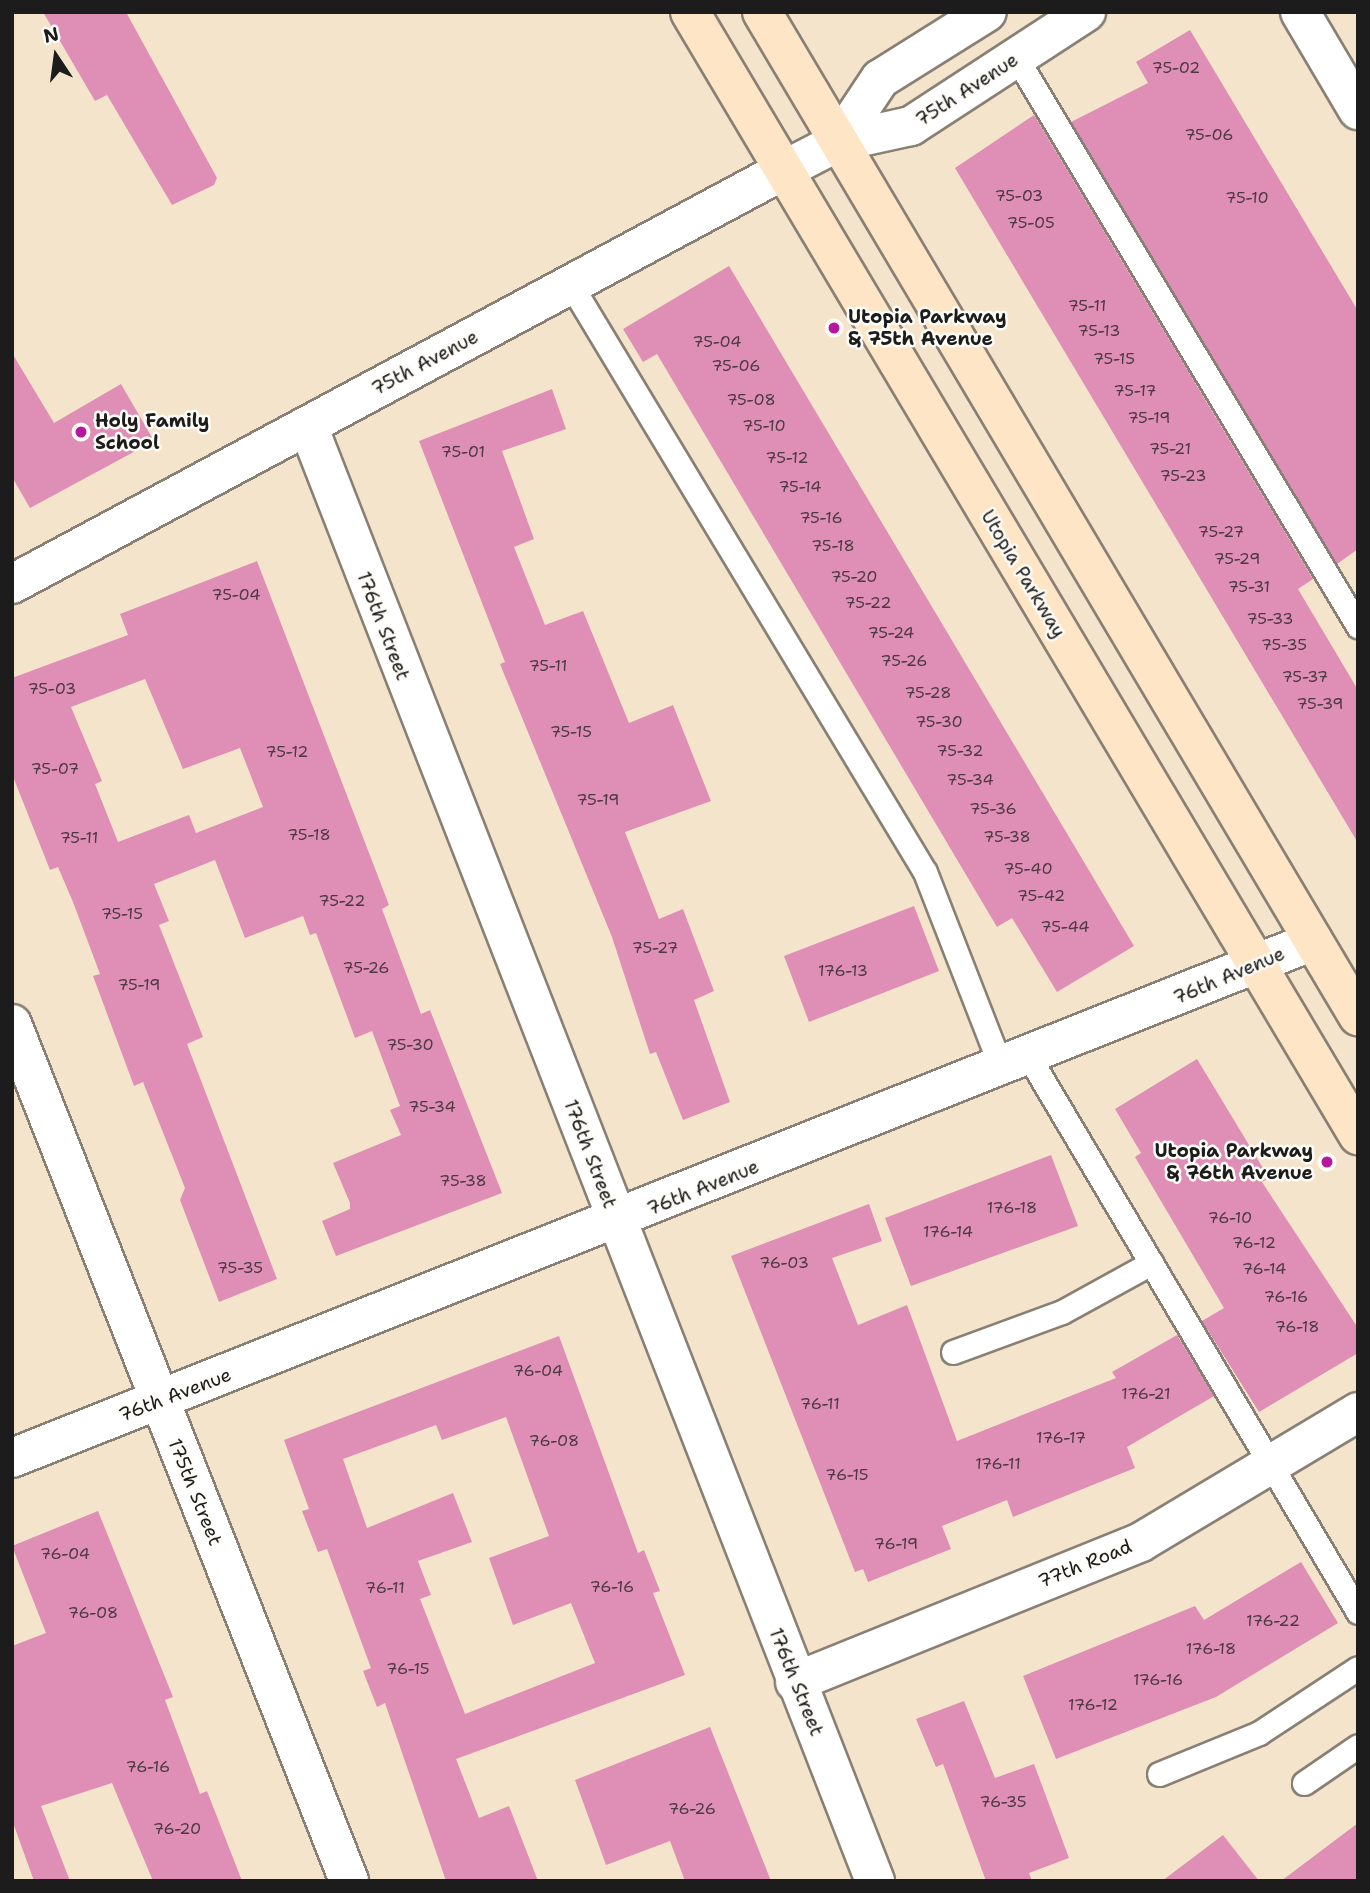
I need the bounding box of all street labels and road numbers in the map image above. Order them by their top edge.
street label: 75th Avenue [911,48,1023,132]
street label: 75th Avenue [368,325,482,401]
street label: Utopia Parkway [976,506,1070,642]
street label: 176th Street [352,568,414,684]
street label: 76th Avenue [1170,942,1288,1010]
street label: 176th Street [559,1096,621,1212]
street label: 76th Avenue [644,1155,762,1221]
street label: 76th Avenue [115,1363,235,1427]
street label: 175th Street [163,1435,227,1549]
street label: 77th Road [1035,1535,1135,1593]
street label: 176th Street [764,1625,828,1739]

